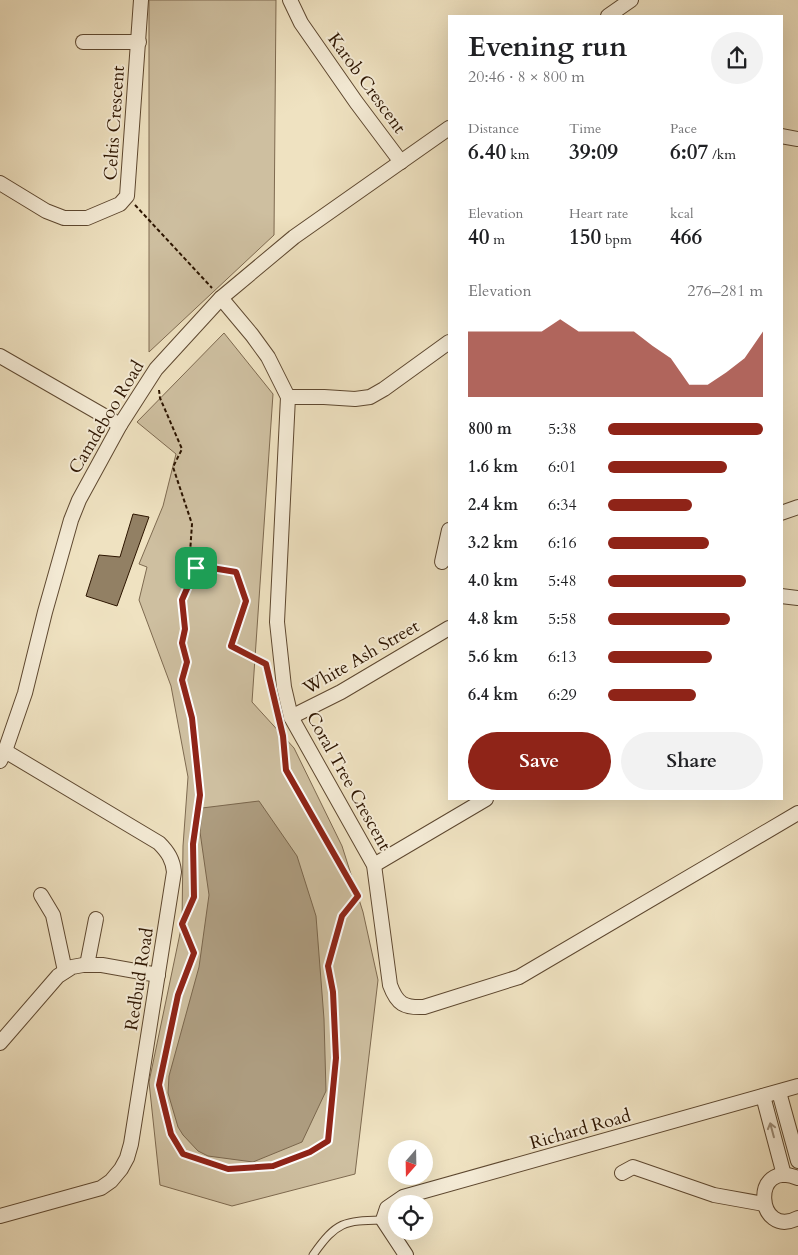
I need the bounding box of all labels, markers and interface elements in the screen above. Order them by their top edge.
street label: Karob Crescent [322,28,412,139]
text: Evening run [468,28,627,66]
button: share [711,32,763,84]
street label: Celtis Crescent [98,65,131,181]
text: 20:46 · 8 × 800 m [468,66,585,88]
text: Distance [468,119,519,138]
text: Time [569,119,601,138]
text: Pace [670,119,697,138]
text: 6.40 [468,138,506,167]
text: 39:09 [569,138,618,167]
text: 6:07 [670,138,708,167]
text: km [506,145,529,164]
text: /km [708,145,736,164]
text: Elevation [468,204,524,223]
text: Heart rate [569,204,628,223]
text: kcal [670,204,694,223]
text: 40 [468,223,490,252]
text: 150 [569,223,601,252]
text: 466 [670,223,702,252]
text: m [490,230,505,249]
text: bpm [601,230,632,249]
text: Elevation [468,280,532,302]
text: 276–281 m [687,280,763,302]
street label: Camdeboo Road [63,356,150,479]
text: 800 m [468,418,512,440]
text: 5:38 [548,418,577,440]
text: 1.6 km [468,456,518,478]
text: 6:01 [548,456,577,478]
text: 2.4 km [468,494,518,516]
text: 6:34 [548,494,577,516]
text: 3.2 km [468,532,518,554]
text: 6:16 [548,532,577,554]
pin [175,547,217,589]
icon: arrive [182,554,210,582]
text: 4.0 km [468,570,518,592]
text: 5:48 [548,570,577,592]
text: 4.8 km [468,608,518,630]
text: 5:58 [548,608,577,630]
street label: White Ash Street [298,614,424,701]
text: 5.6 km [468,646,518,668]
text: 6:13 [548,646,577,668]
text: 6.4 km [468,684,518,706]
text: 6:29 [548,684,577,706]
street label: Coral Tree Crescent [300,707,397,855]
button: Save [468,732,611,790]
button: Share [621,732,763,790]
street label: Redbud Road [119,925,160,1032]
street label: Richard Road [527,1103,634,1156]
one-way arrow [767,1122,776,1138]
north arrow [388,1140,432,1185]
map controls [388,1140,433,1240]
button: locate [388,1195,433,1240]

